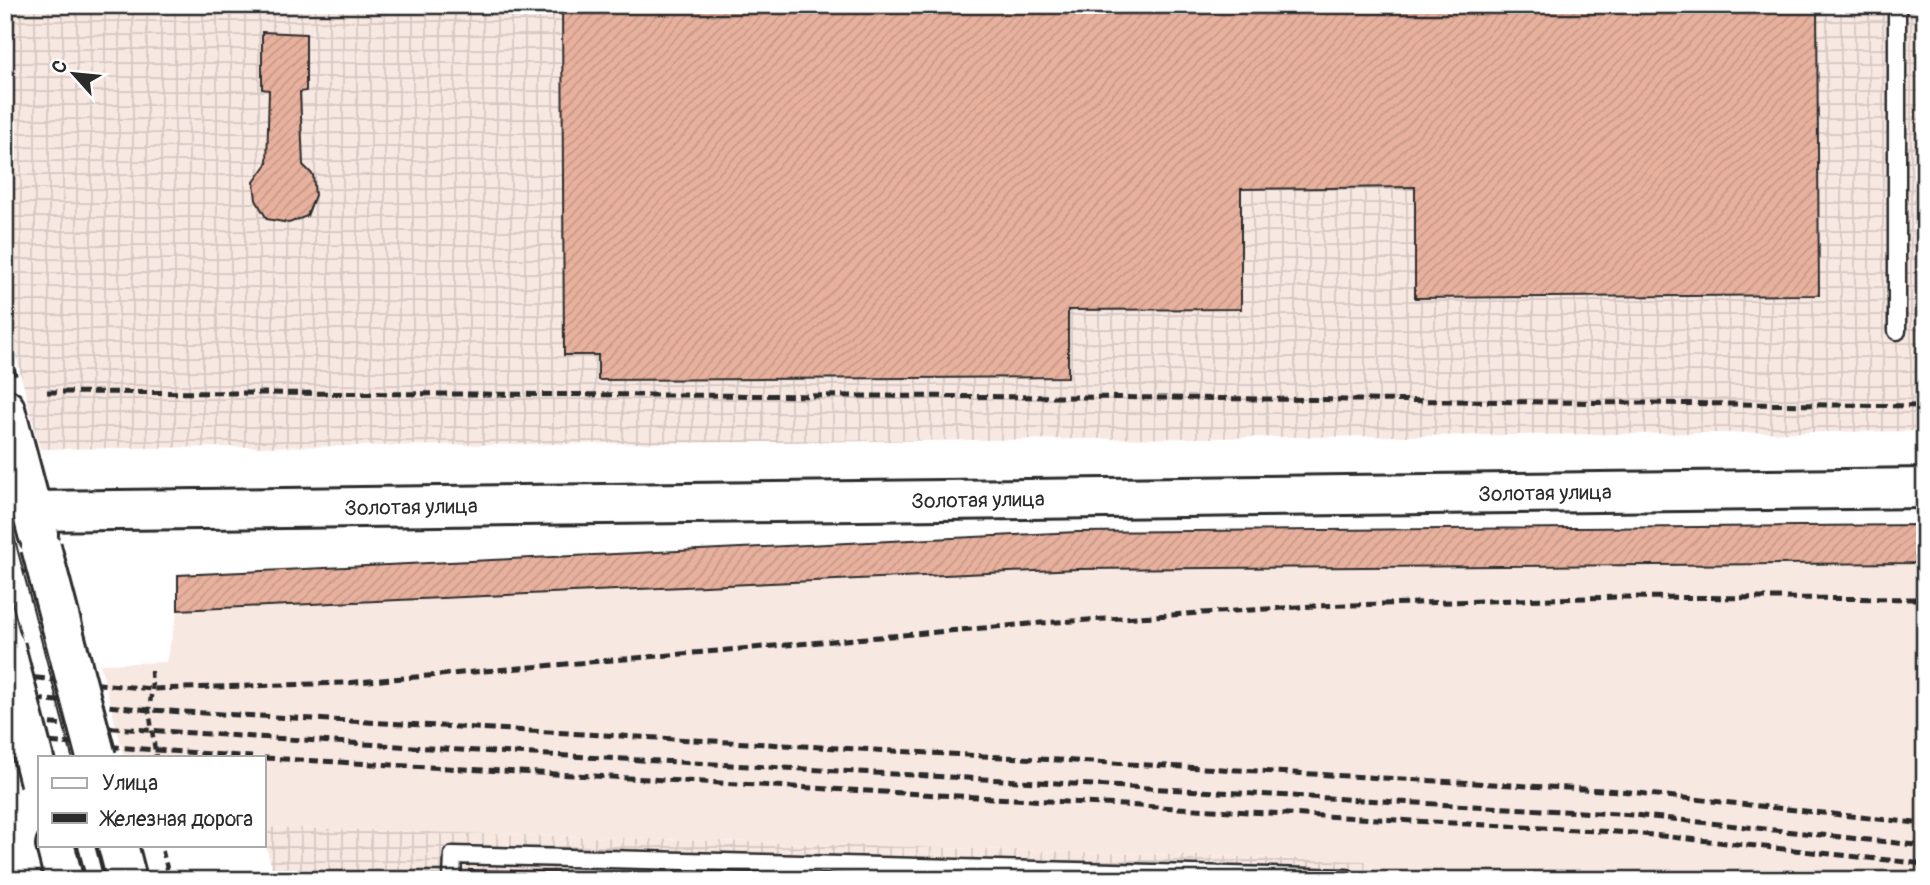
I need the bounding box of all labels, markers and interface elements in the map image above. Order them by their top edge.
north arrow [38,38,108,108]
text: С [46,56,73,77]
street label: Золотая улица [1478,479,1612,508]
street label: Золотая улица [911,486,1045,515]
street label: Золотая улица [344,493,478,522]
legend [38,756,266,846]
text: Улица [102,770,158,797]
text: Железная дорога [99,806,253,833]

